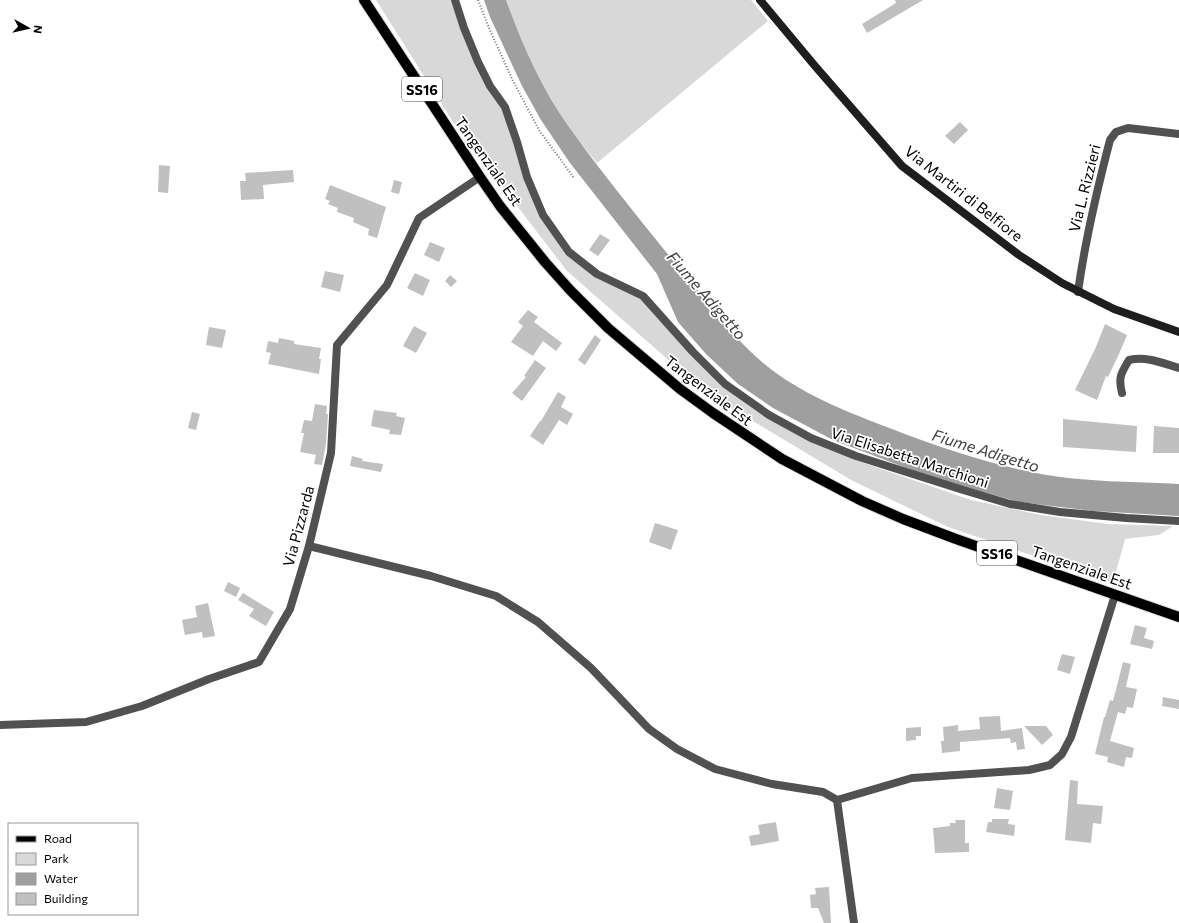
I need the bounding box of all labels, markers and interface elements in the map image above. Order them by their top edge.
north arrow [8,8,48,48]
text: N [31,24,45,34]
road number: SS16 [402,77,442,101]
street label: Tangenziale Est [452,113,526,209]
street label: Via Martiri di Belfiore [901,141,1027,245]
street label: Via L. Rizzieri [1064,142,1104,234]
water label: Fiume Adigetto [663,247,751,343]
street label: Tangenziale Est [662,351,756,429]
street label: Via Elisabetta Marchioni [829,423,991,491]
water label: Fiume Adigetto [930,425,1042,475]
street label: Via Pizzarda [279,484,317,568]
road number: SS16 [977,541,1017,565]
street label: Tangenziale Est [1030,541,1134,593]
legend [8,823,138,915]
text: Road [44,831,72,845]
text: Park [44,851,70,865]
text: Water [44,871,78,885]
text: Building [44,891,88,905]

